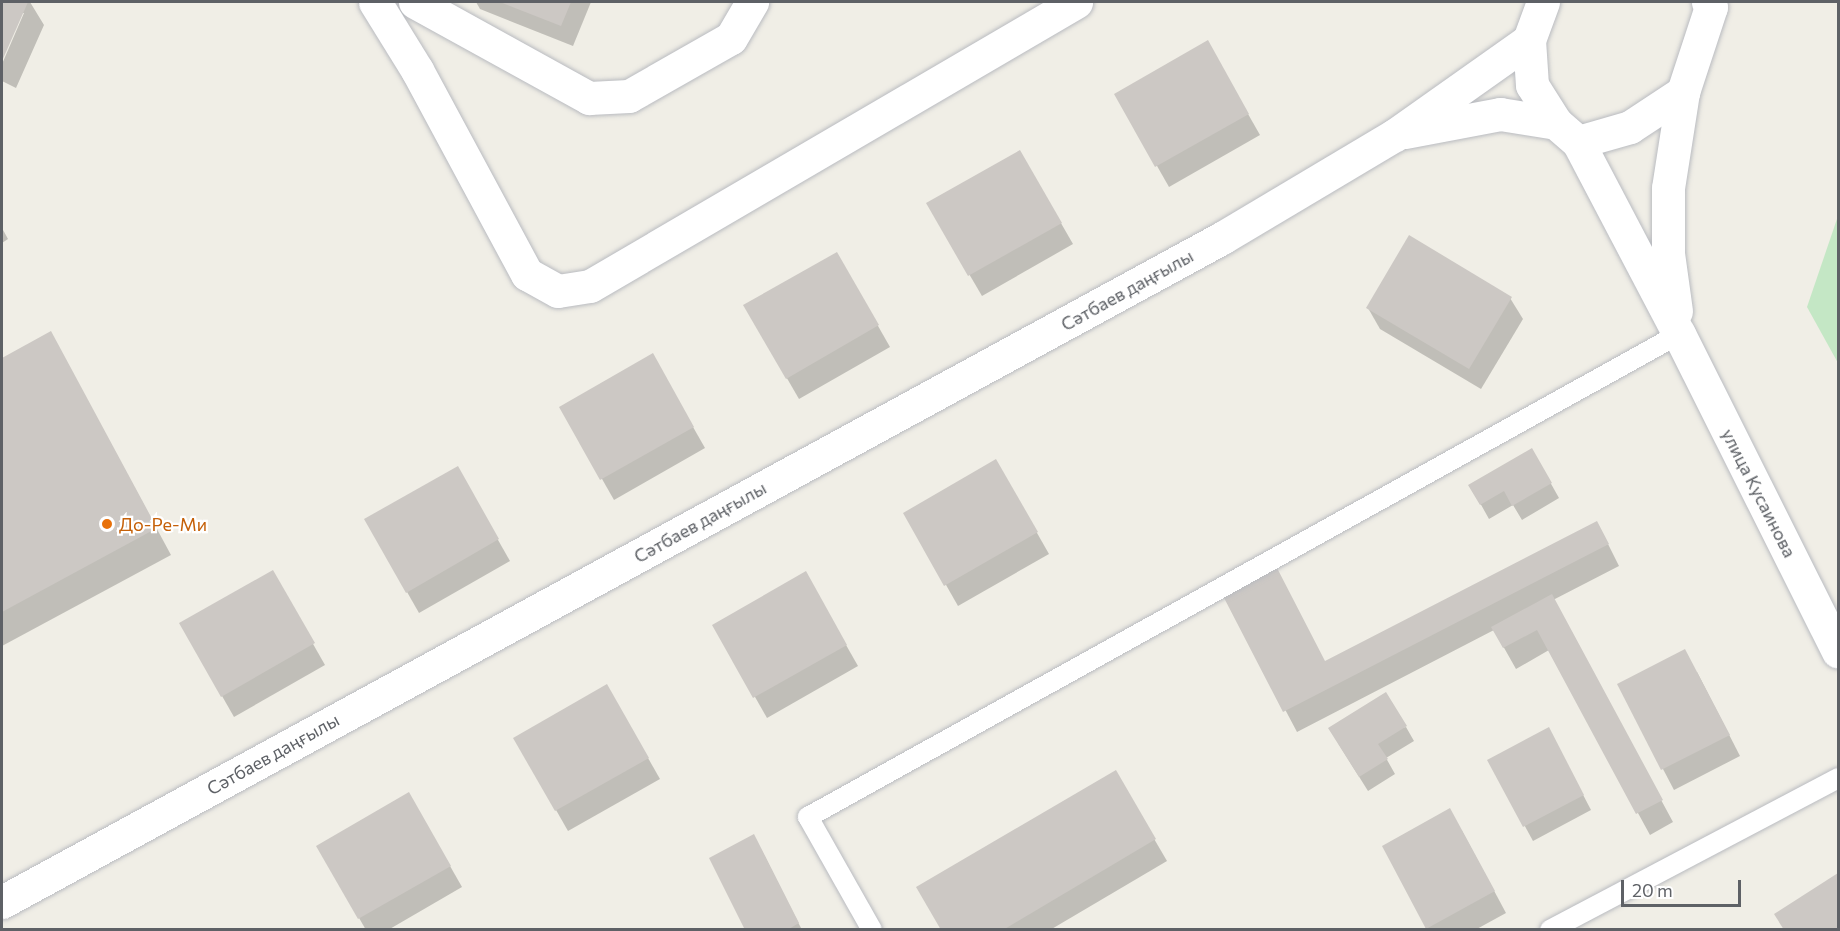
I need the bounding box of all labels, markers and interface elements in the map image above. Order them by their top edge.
street label: Сәтбаев даңғылы [1057,245,1197,335]
street label: улица Кусаинова [1717,425,1801,561]
street label: Сәтбаев даңғылы [630,477,770,567]
place label: До-Ре-Ми [119,513,207,535]
marker: До-Ре-Ми [100,517,114,531]
street label: Сәтбаев даңғылы [203,709,343,799]
scale bar [1624,868,1744,906]
text: 20 m [1632,879,1673,901]

